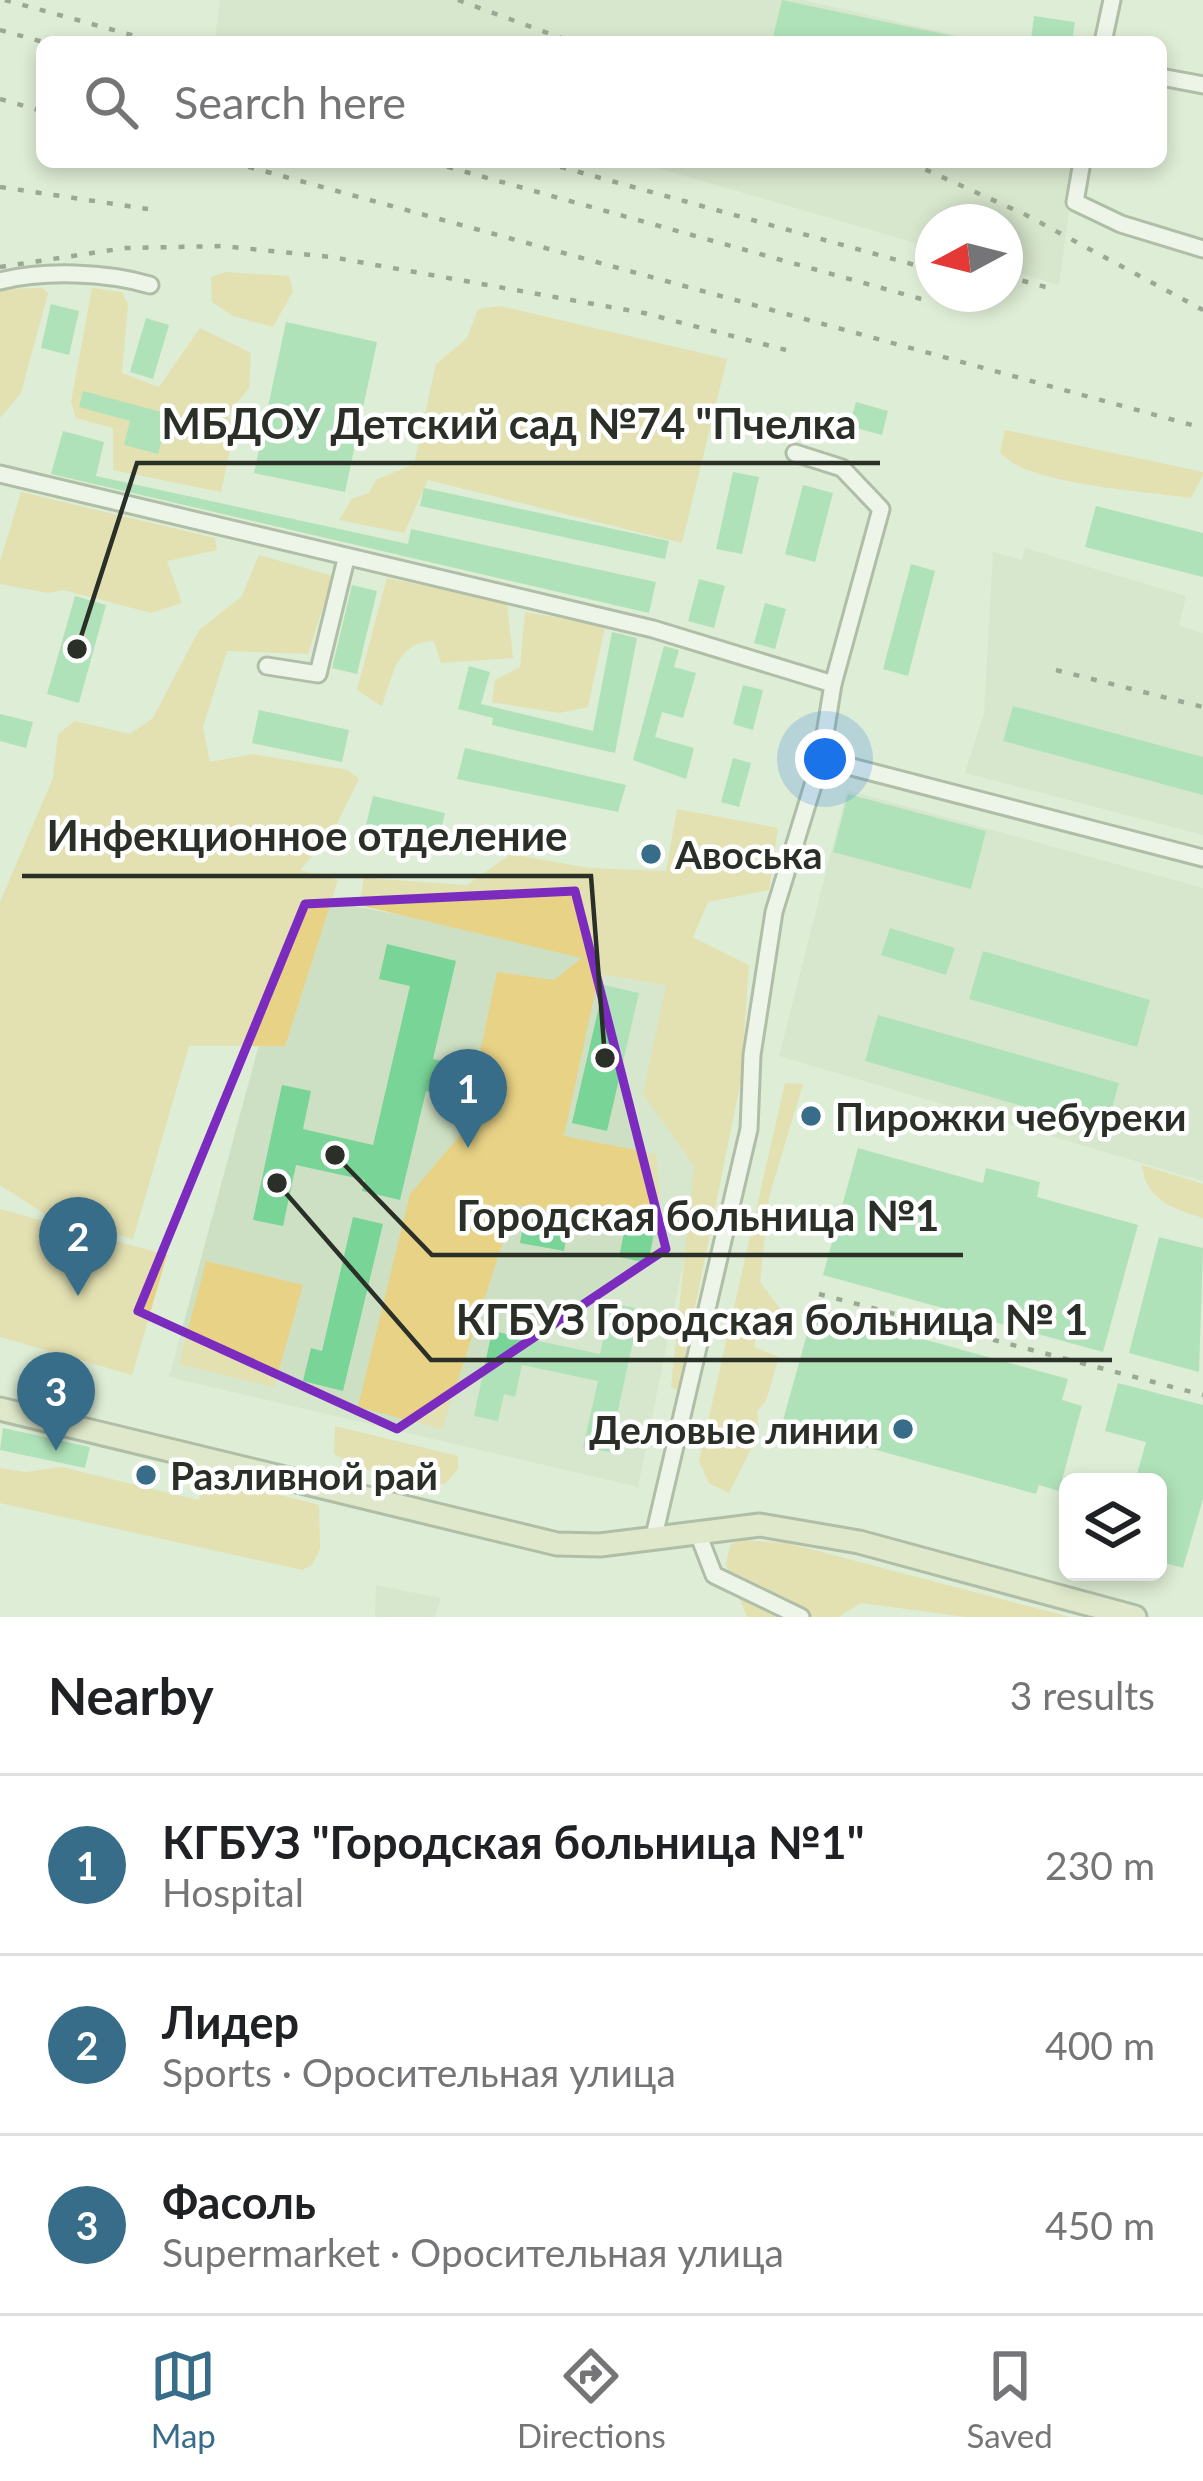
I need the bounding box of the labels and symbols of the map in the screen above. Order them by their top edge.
north arrow [915,204,1023,312]
callout: МБДОУ Детский сад №74 "Пчелка [137,385,880,463]
text: МБДОУ Детский сад №74 "Пчелка [161,398,857,448]
your location [795,729,855,789]
callout: Инфекционное отделение [22,798,591,876]
text: Инфекционное отделение [46,810,568,860]
place label: Авоська [674,831,823,877]
marker: Авоська [638,841,664,867]
pin: 1 [429,1049,507,1148]
place label: Пирожки чебуреки [835,1093,1187,1139]
marker: Пирожки чебуреки [798,1103,824,1129]
callout: Городская больница №1 [432,1177,963,1255]
text: Городская больница №1 [457,1190,939,1240]
pin: 2 [39,1197,117,1296]
callout: КГБУЗ Городская больница № 1 [431,1282,1112,1360]
text: КГБУЗ Городская больница № 1 [456,1294,1088,1344]
pin: 3 [17,1352,95,1451]
place label: Деловые линии [589,1406,879,1452]
marker: Деловые линии [890,1416,916,1442]
place label: Разливной рай [170,1452,438,1498]
marker: Разливной рай [133,1462,159,1488]

